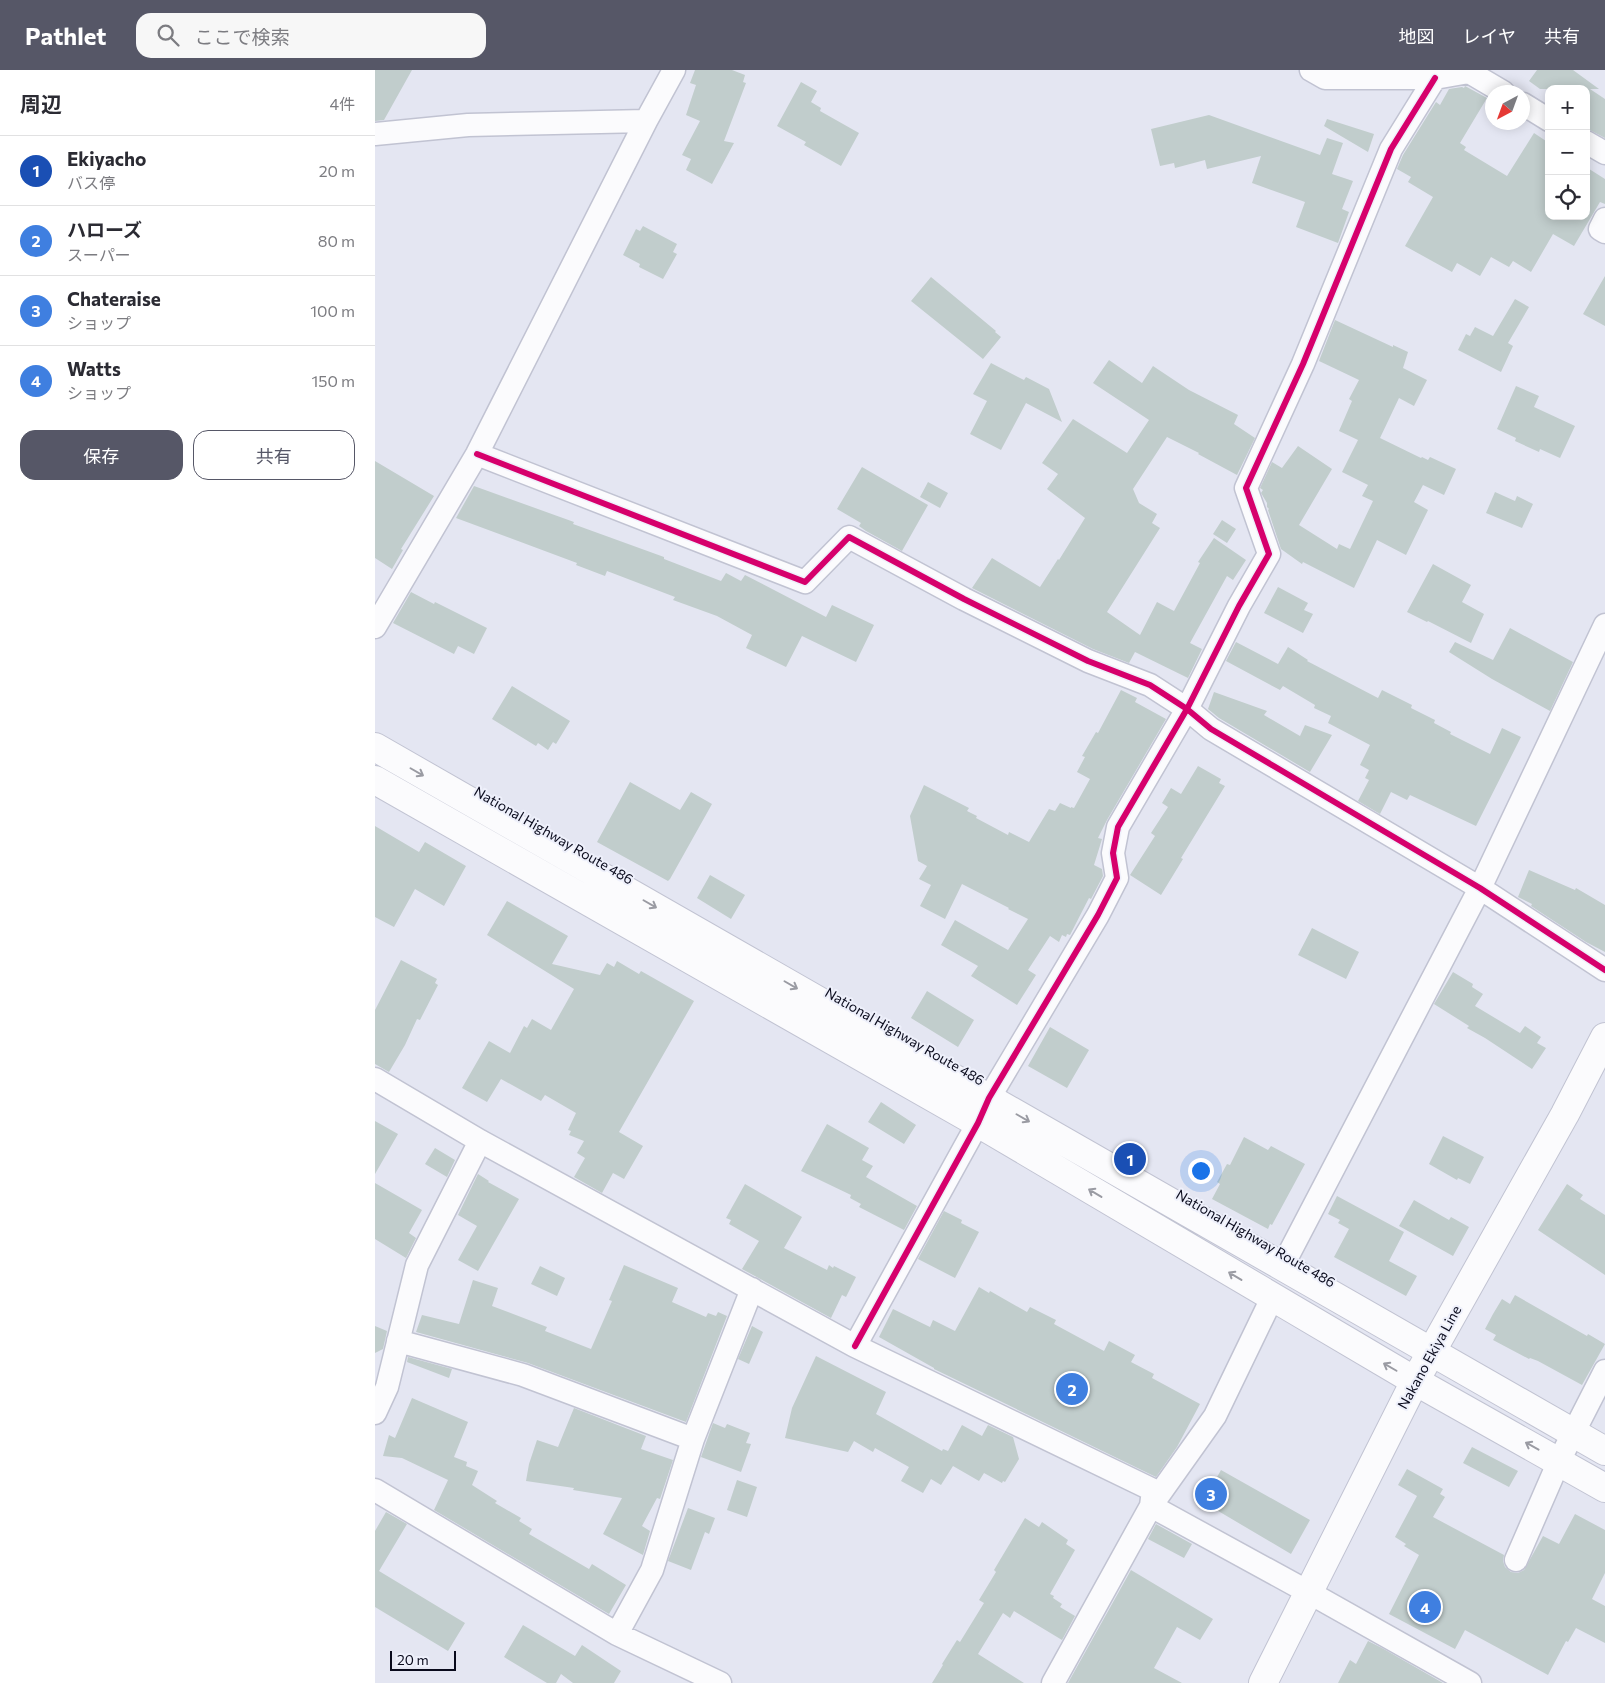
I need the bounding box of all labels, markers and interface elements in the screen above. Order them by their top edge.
search box [136,13,486,58]
text: Pathlet [25,21,106,50]
icon: search [154,21,182,49]
text: ここで検索 [194,25,290,48]
text: 地図 [1399,25,1435,47]
text: レイヤ [1463,25,1516,47]
text: 共有 [1544,25,1580,47]
north arrow [1485,85,1530,130]
map controls [1545,85,1590,220]
button: + [1545,85,1590,130]
text: 周辺 [20,91,62,116]
text: 4件 [329,94,355,113]
button: − [1545,130,1590,175]
text: Ekiyacho [67,147,146,170]
text: 1 [32,161,40,180]
text: 20 m [319,161,355,180]
text: バス停 [67,173,115,192]
button: locate [1545,175,1590,220]
text: ハローズ [67,218,142,241]
text: 2 [31,231,41,250]
text: 80 m [318,231,355,250]
text: スーパー [67,245,131,264]
text: Chateraise [67,287,161,310]
text: 3 [31,301,41,320]
text: 100 m [310,301,355,320]
text: ショップ [67,313,131,332]
text: Watts [67,357,121,380]
text: 4 [31,371,41,390]
text: 150 m [312,371,355,390]
text: ショップ [67,383,131,402]
button: 保存 [20,430,183,480]
button: 共有 [193,430,355,480]
one-way arrow [410,767,424,777]
street label: National Highway Route 486 [471,782,637,888]
one-way arrow [642,900,656,910]
one-way arrow [783,980,797,990]
street label: National Highway Route 486 [822,983,988,1089]
one-way arrow [1015,1113,1029,1123]
pin: 1 [1114,1140,1146,1178]
your location [1188,1158,1214,1184]
street label: National Highway Route 486 [1173,1185,1339,1291]
one-way arrow [1089,1188,1103,1198]
one-way arrow [1228,1271,1242,1281]
street label: Nakano Ekiya Line [1394,1302,1464,1412]
one-way arrow [1383,1362,1398,1372]
pin: 2 [1056,1370,1088,1408]
one-way arrow [1525,1441,1540,1451]
pin: 3 [1195,1475,1227,1513]
pin: 4 [1409,1588,1441,1626]
scale bar [390,1648,456,1671]
text: 20 m [397,1651,429,1668]

